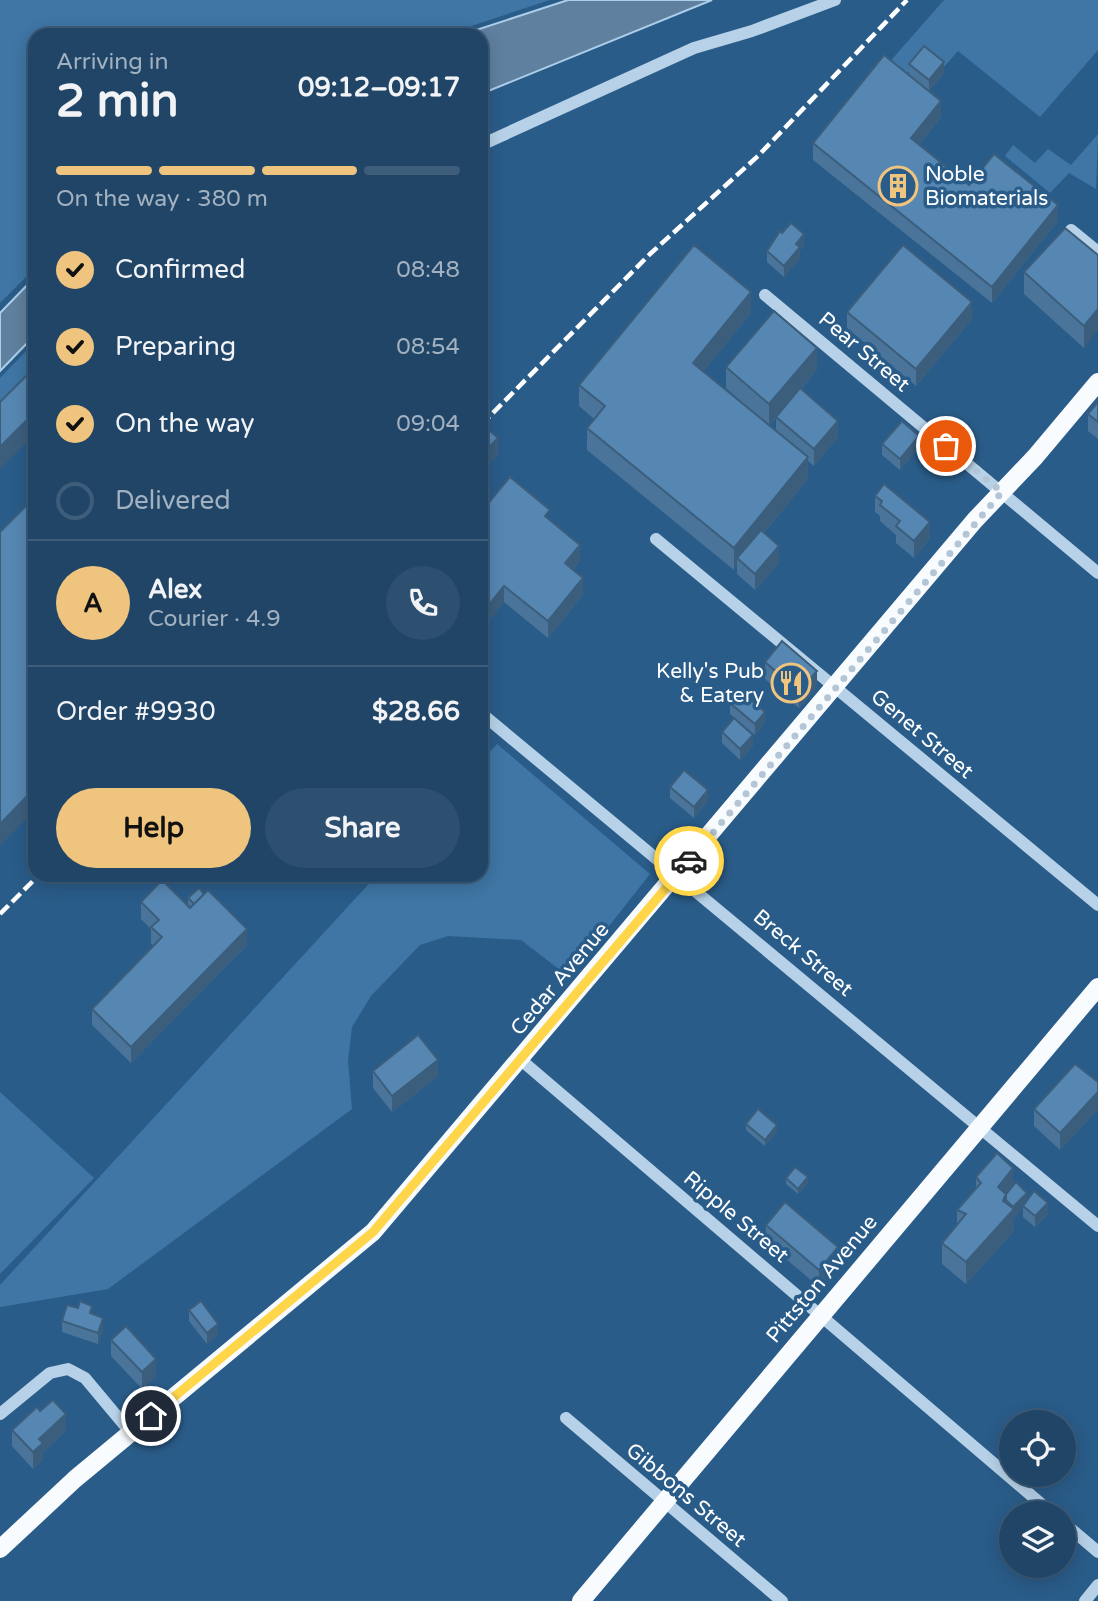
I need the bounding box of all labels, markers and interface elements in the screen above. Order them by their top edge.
text: Arriving in [56,48,169,76]
text: 09:12–09:17 [298,72,460,103]
text: 2 min [56,74,179,129]
place label: Noble Biomaterials [925,162,1048,211]
building icon: Noble Biomaterials [877,165,919,207]
text: On the way · 380 m [56,185,268,213]
icon: check [56,251,94,289]
text: Confirmed [115,254,245,285]
text: 08:48 [396,256,460,284]
street label: Pear Street [813,307,915,397]
icon: check [56,328,94,366]
text: Preparing [115,331,236,362]
text: 08:54 [396,333,460,361]
icon: check [56,405,94,443]
text: On the way [115,408,255,439]
text: 09:04 [396,410,460,438]
pin [916,416,976,476]
icon: bag [927,427,965,465]
text: Delivered [115,485,231,516]
button: phone [386,566,460,640]
text: Alex [148,574,202,605]
text: A [83,588,103,619]
text: Courier · 4.9 [148,605,281,633]
place label: Kelly's Pub & Eatery [656,659,764,708]
restaurant icon: Kelly's Pub & Eatery [770,662,812,704]
street label: Genet Street [866,684,978,784]
text: Order #9930 [56,696,216,727]
text: $28.66 [372,696,460,727]
button: Help [56,788,251,868]
button: Share [265,788,460,868]
courier [654,826,724,896]
icon: car [670,842,708,880]
street label: Breck Street [748,904,858,1002]
street label: Cedar Avenue [505,917,615,1041]
street label: Ripple Street [678,1166,794,1268]
street label: Pittston Avenue [761,1210,883,1348]
pin [121,1386,181,1446]
icon: home [132,1397,170,1435]
map controls [999,1410,1076,1578]
button: locate [999,1410,1076,1487]
street label: Gibbons Street [621,1438,751,1552]
button: layers [999,1501,1076,1578]

